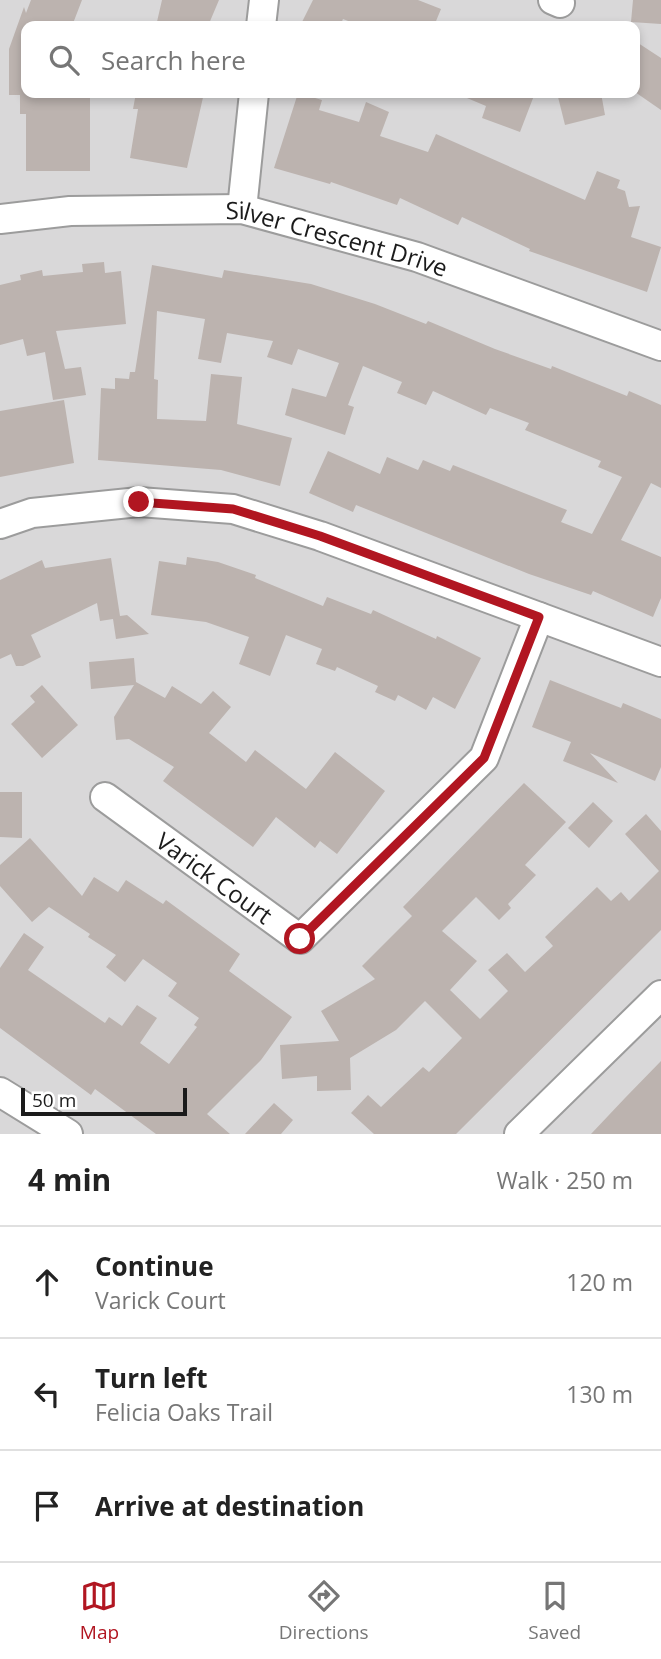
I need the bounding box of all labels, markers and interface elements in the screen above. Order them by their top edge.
search box [21,21,640,98]
icon: search [45,41,83,79]
text: Search here [101,42,246,78]
street label: Silver Crescent Drive [225,192,453,283]
route end [123,486,154,517]
street label: Varick Court [150,824,280,931]
route start [284,923,315,954]
scale bar [21,1085,187,1117]
text: 50 m [32,1087,76,1113]
text: 4 min [28,1159,111,1200]
text: Walk · 250 m [496,1164,633,1196]
text: Continue [95,1248,214,1284]
icon: ahead [28,1263,66,1301]
text: 120 m [566,1266,633,1298]
text: Varick Court [95,1284,226,1316]
text: Turn left [95,1360,207,1396]
icon: left [28,1375,66,1413]
text: 130 m [566,1378,633,1410]
text: Felicia Oaks Trail [95,1396,273,1428]
icon: arrive [28,1487,66,1525]
text: Arrive at destination [95,1488,364,1524]
tab: Map [80,1577,119,1645]
tab: Directions [279,1577,369,1645]
tab: Saved [528,1577,581,1645]

